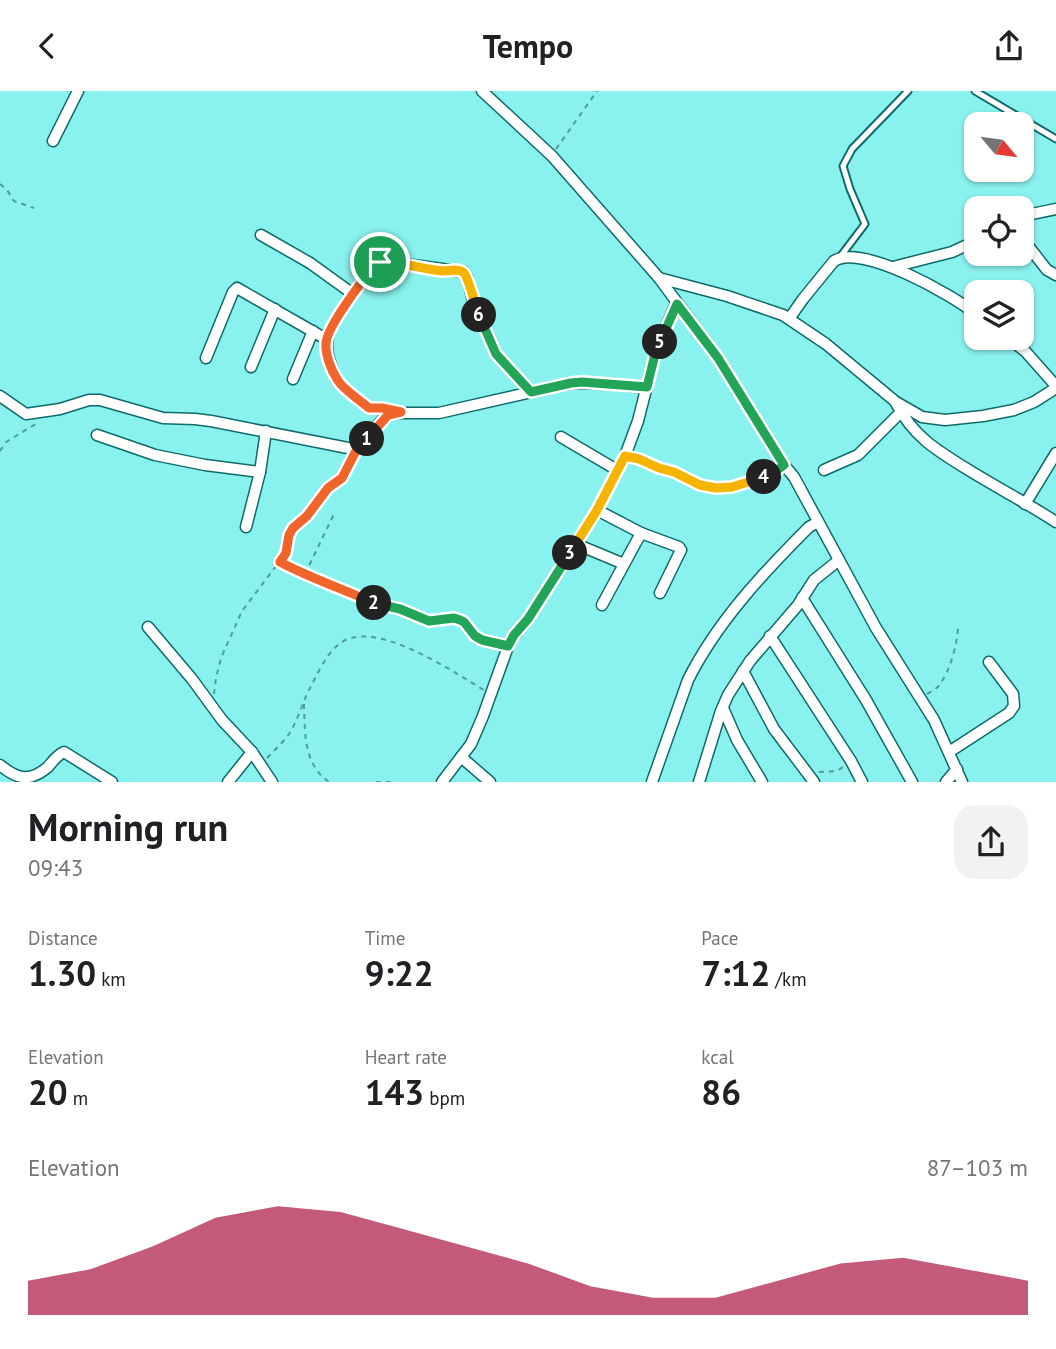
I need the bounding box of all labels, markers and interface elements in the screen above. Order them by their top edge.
text: Tempo [483,25,573,67]
icon: back [28,27,66,65]
icon: share [990,27,1028,65]
north arrow [964,112,1034,182]
map controls [964,112,1034,350]
button: locate [964,196,1034,266]
pin [350,232,410,292]
icon: arrive [361,243,399,281]
button: layers [964,280,1034,350]
pin: 6 [462,297,496,333]
text: 6 [473,302,484,326]
pin: 5 [642,324,678,359]
text: 5 [654,329,665,353]
pin: 1 [350,421,384,457]
text: 1 [361,426,372,450]
pin: 4 [746,459,782,495]
text: 4 [758,464,769,488]
pin: 3 [552,535,588,571]
text: 3 [564,540,575,564]
pin: 2 [356,585,392,621]
text: 2 [368,590,379,614]
text: Morning run [28,802,228,851]
button: share [954,805,1028,879]
text: 09:43 [28,853,83,882]
text: Distance [28,926,98,950]
text: Time [365,926,405,950]
text: Pace [701,926,739,950]
text: 1.30 [28,950,96,996]
text: 9:22 [365,950,434,996]
text: 7:12 [701,950,770,996]
text: km [96,967,126,991]
text: /km [770,967,807,991]
text: Elevation [28,1045,104,1069]
text: Heart rate [365,1045,447,1069]
text: kcal [701,1045,734,1069]
text: 20 [28,1069,68,1115]
text: 143 [365,1069,424,1115]
text: 86 [701,1069,741,1115]
text: m [68,1086,88,1110]
text: bpm [424,1086,465,1110]
text: Elevation [28,1153,120,1182]
text: 87–103 m [927,1153,1028,1182]

